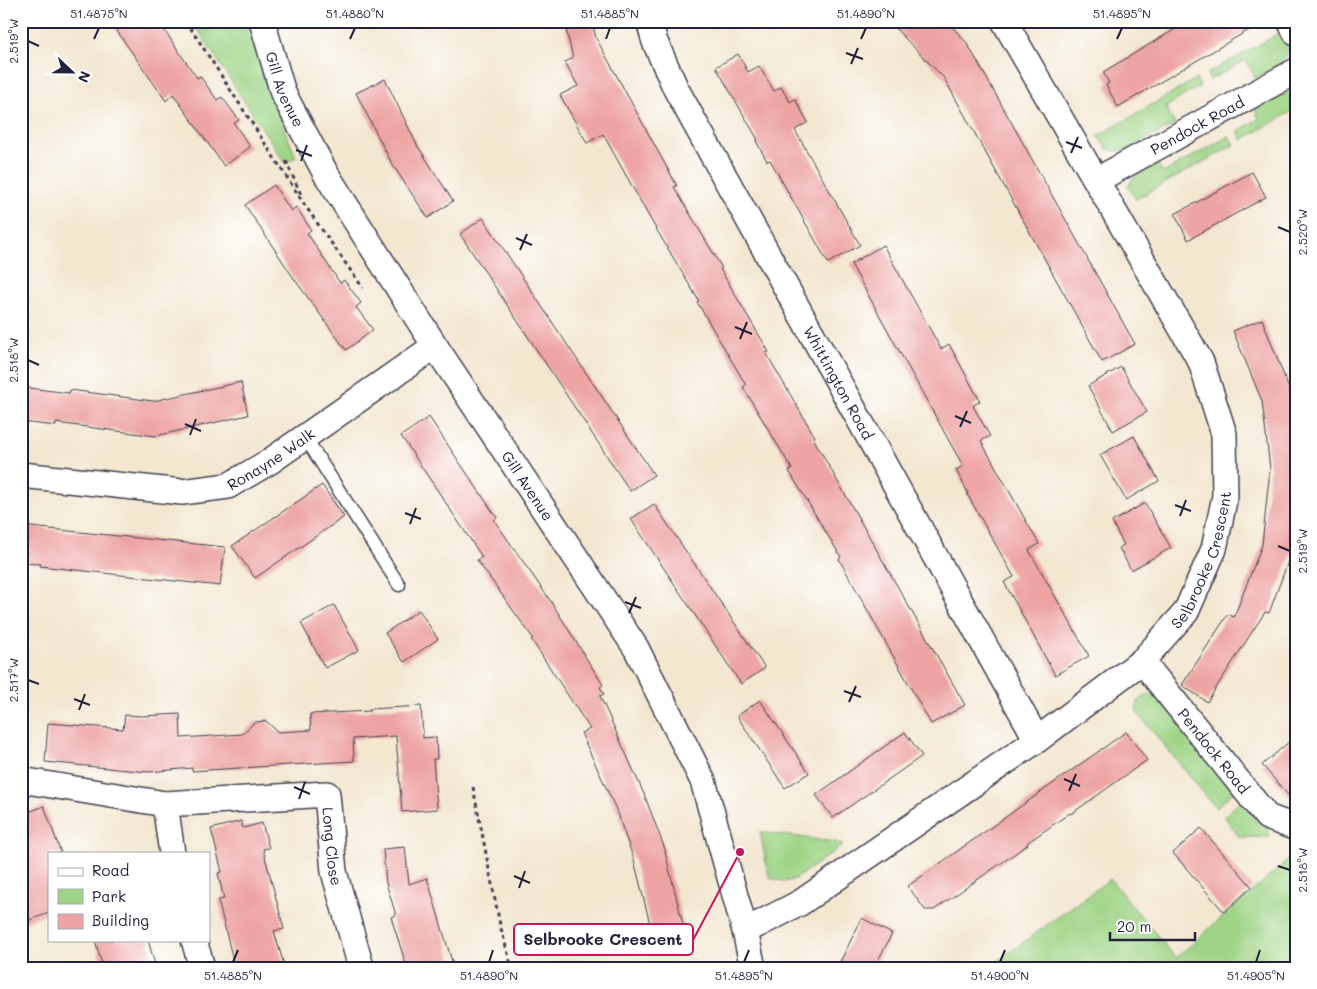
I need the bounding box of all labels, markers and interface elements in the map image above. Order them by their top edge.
text: 51.4875°N [70,5,128,21]
text: 51.4880°N [326,5,384,21]
text: 51.4885°N [581,5,639,21]
text: 51.4890°N [837,5,895,21]
text: 51.4895°N [1093,5,1151,21]
text: 2.519°W [5,19,21,63]
north arrow [48,48,98,98]
street label: Gill Avenue [261,49,309,130]
text: N [74,69,95,86]
street label: Pendock Road [1146,91,1247,159]
text: 2.520°W [1294,209,1310,255]
street label: Whittington Road [799,322,878,443]
text: 2.518°W [5,337,21,383]
street label: Ronayne Walk [223,423,319,494]
street label: Gill Avenue [497,447,558,524]
street label: Selbrooke Crescent [1166,491,1235,633]
text: 2.519°W [1294,529,1310,573]
text: 2.517°W [5,658,21,702]
street label: Pendock Road [1174,704,1254,798]
street label: Long Close [318,806,347,888]
text: 2.518°W [1294,847,1310,893]
legend [48,852,210,942]
text: Road [92,860,129,880]
text: Park [92,886,126,906]
scale bar [1110,909,1194,941]
text: Building [92,910,149,930]
text: 20 m [1117,916,1151,936]
callout: Selbrooke Crescent [514,924,693,955]
text: Selbrooke Crescent [524,928,682,949]
text: 51.4885°N [204,967,262,983]
text: 51.4890°N [460,967,518,983]
text: 51.4895°N [715,967,773,983]
text: 51.4900°N [971,967,1029,983]
text: 51.4905°N [1227,967,1285,983]

